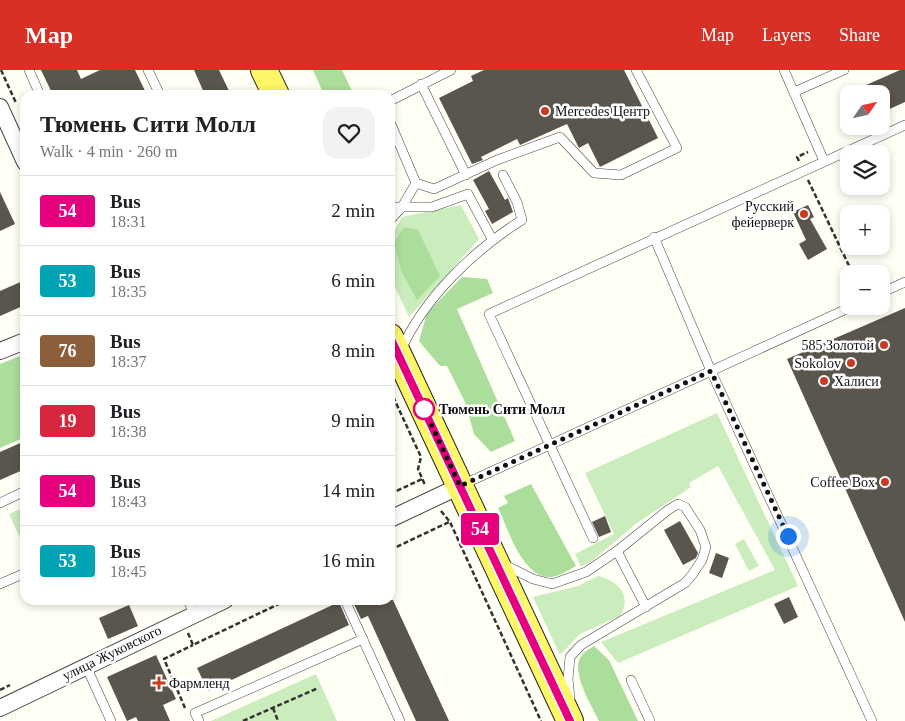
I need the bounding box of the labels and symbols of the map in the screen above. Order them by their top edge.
north arrow [840,85,890,135]
place label: Mercedes Центр [555,104,650,119]
marker: Mercedes Центр [539,105,551,117]
place label: Русский фейерверк [731,199,795,230]
marker: Русский фейерверк [798,208,810,220]
place label: 585 Золотой [801,338,875,353]
marker: 585 Золотой [878,339,890,351]
place label: Sokolov [794,356,841,371]
marker: Sokolov [845,357,857,369]
place label: Халиси [834,374,879,389]
marker: Халиси [818,375,830,387]
marker: Тюмень Сити Молл [413,398,435,420]
place label: Тюмень Сити Молл [439,402,565,417]
place label: Coffee Box [810,475,875,490]
marker: Coffee Box [879,476,891,488]
line badge: 54 [458,513,502,545]
your location [776,524,801,549]
street label: улица Жуковского [60,623,164,683]
place label: Фармленд [169,676,230,691]
marker: Фармленд [153,677,165,689]

